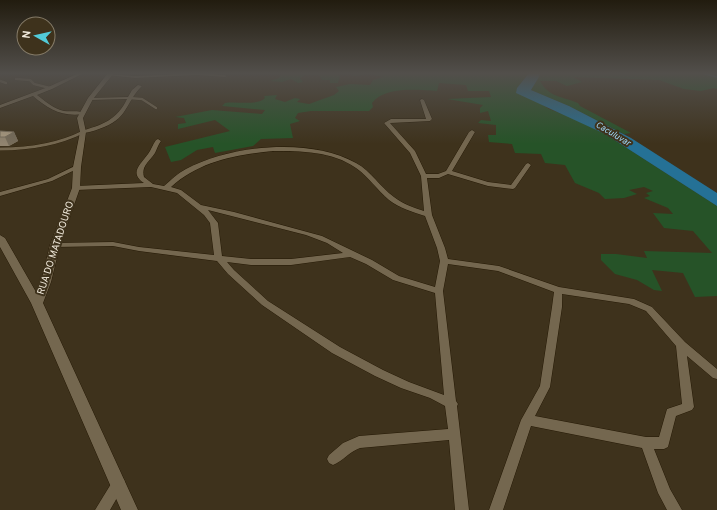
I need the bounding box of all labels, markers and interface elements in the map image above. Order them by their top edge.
north arrow [16,16,56,56]
text: N [20,30,35,40]
water label: Caculuvar [593,119,634,150]
street label: RUA DO MATADOURO [35,199,77,297]

